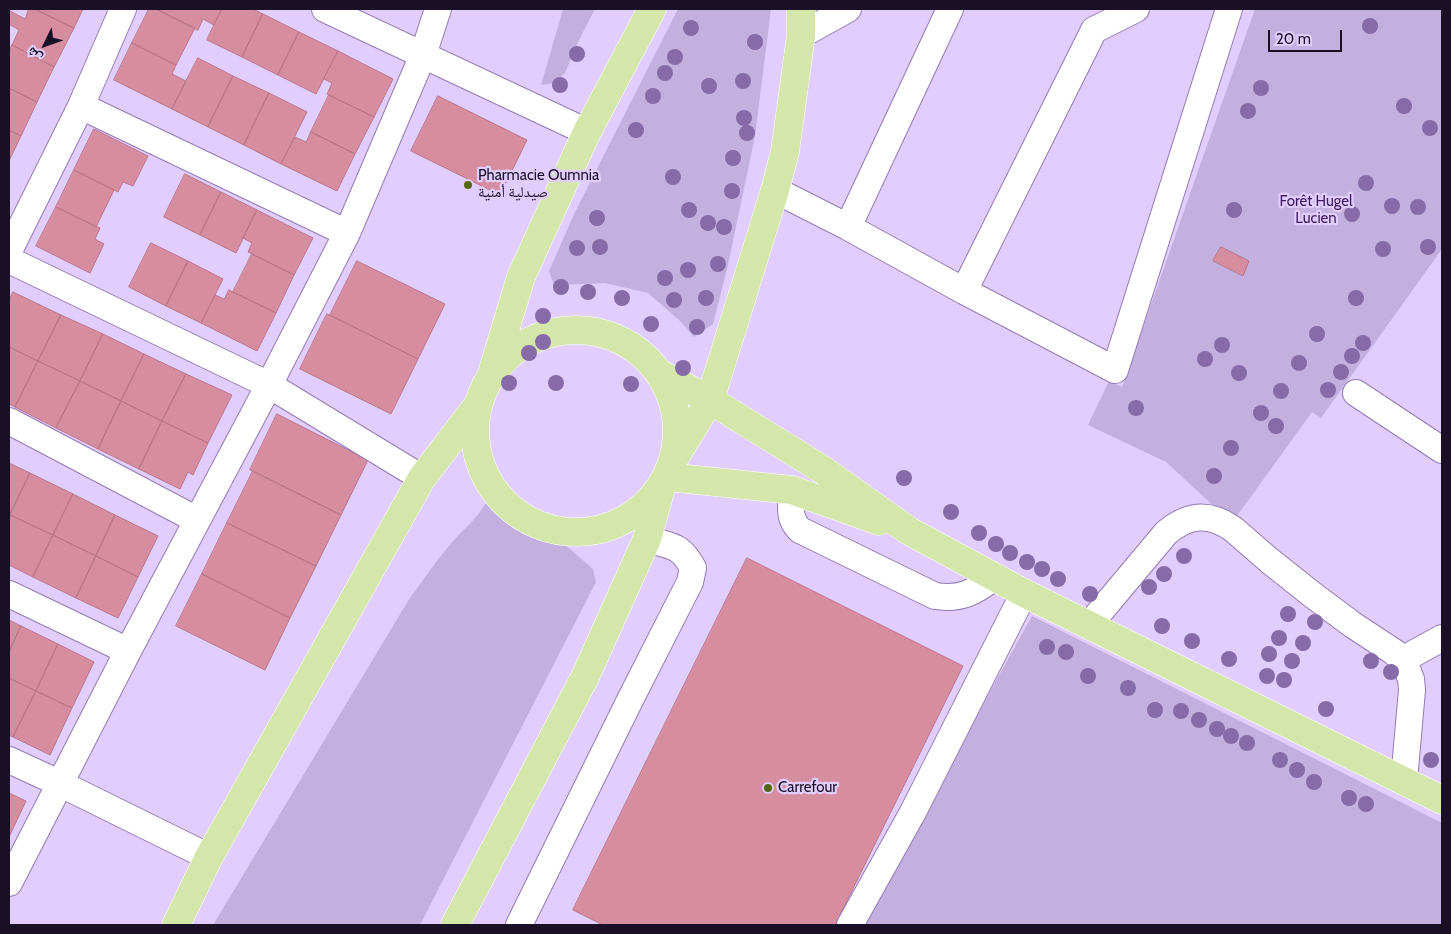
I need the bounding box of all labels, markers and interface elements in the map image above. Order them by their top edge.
north arrow [20,20,70,70]
scale bar [1271,20,1345,52]
text: 20 m [1276,30,1311,48]
text: ش [22,43,46,67]
place label: Pharmacie Oumnia صيدلية أمنية [478,167,599,202]
marker: Pharmacie Oumnia صيدلية أمنية [462,179,474,191]
park label: Forêt Hugel Lucien [1279,193,1353,228]
place label: Carrefour [778,779,837,797]
marker: Carrefour [762,782,774,794]

